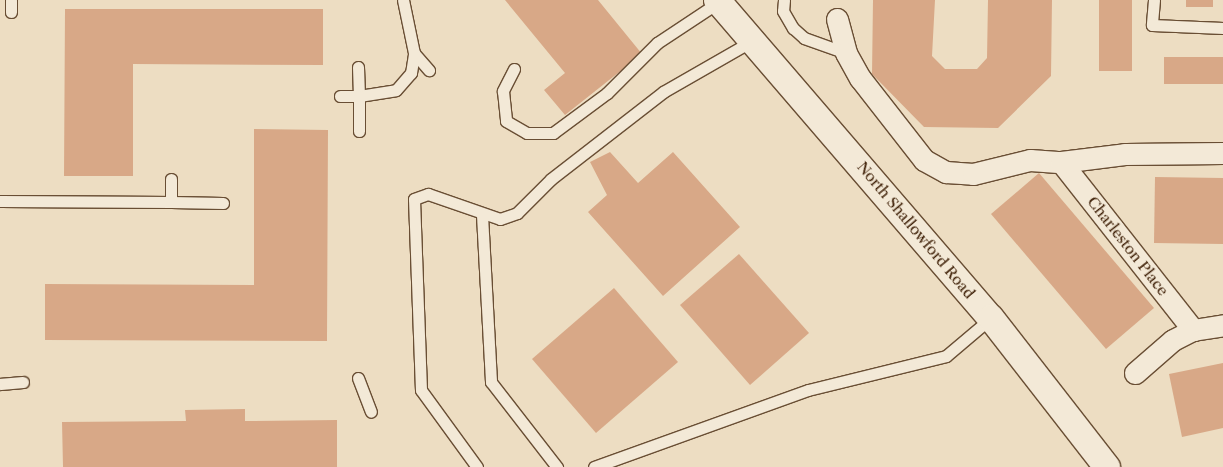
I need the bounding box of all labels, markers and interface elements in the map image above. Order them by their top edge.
street label: North Shallowford Road [853,158,979,302]
street label: Charleston Place [1084,193,1172,299]

